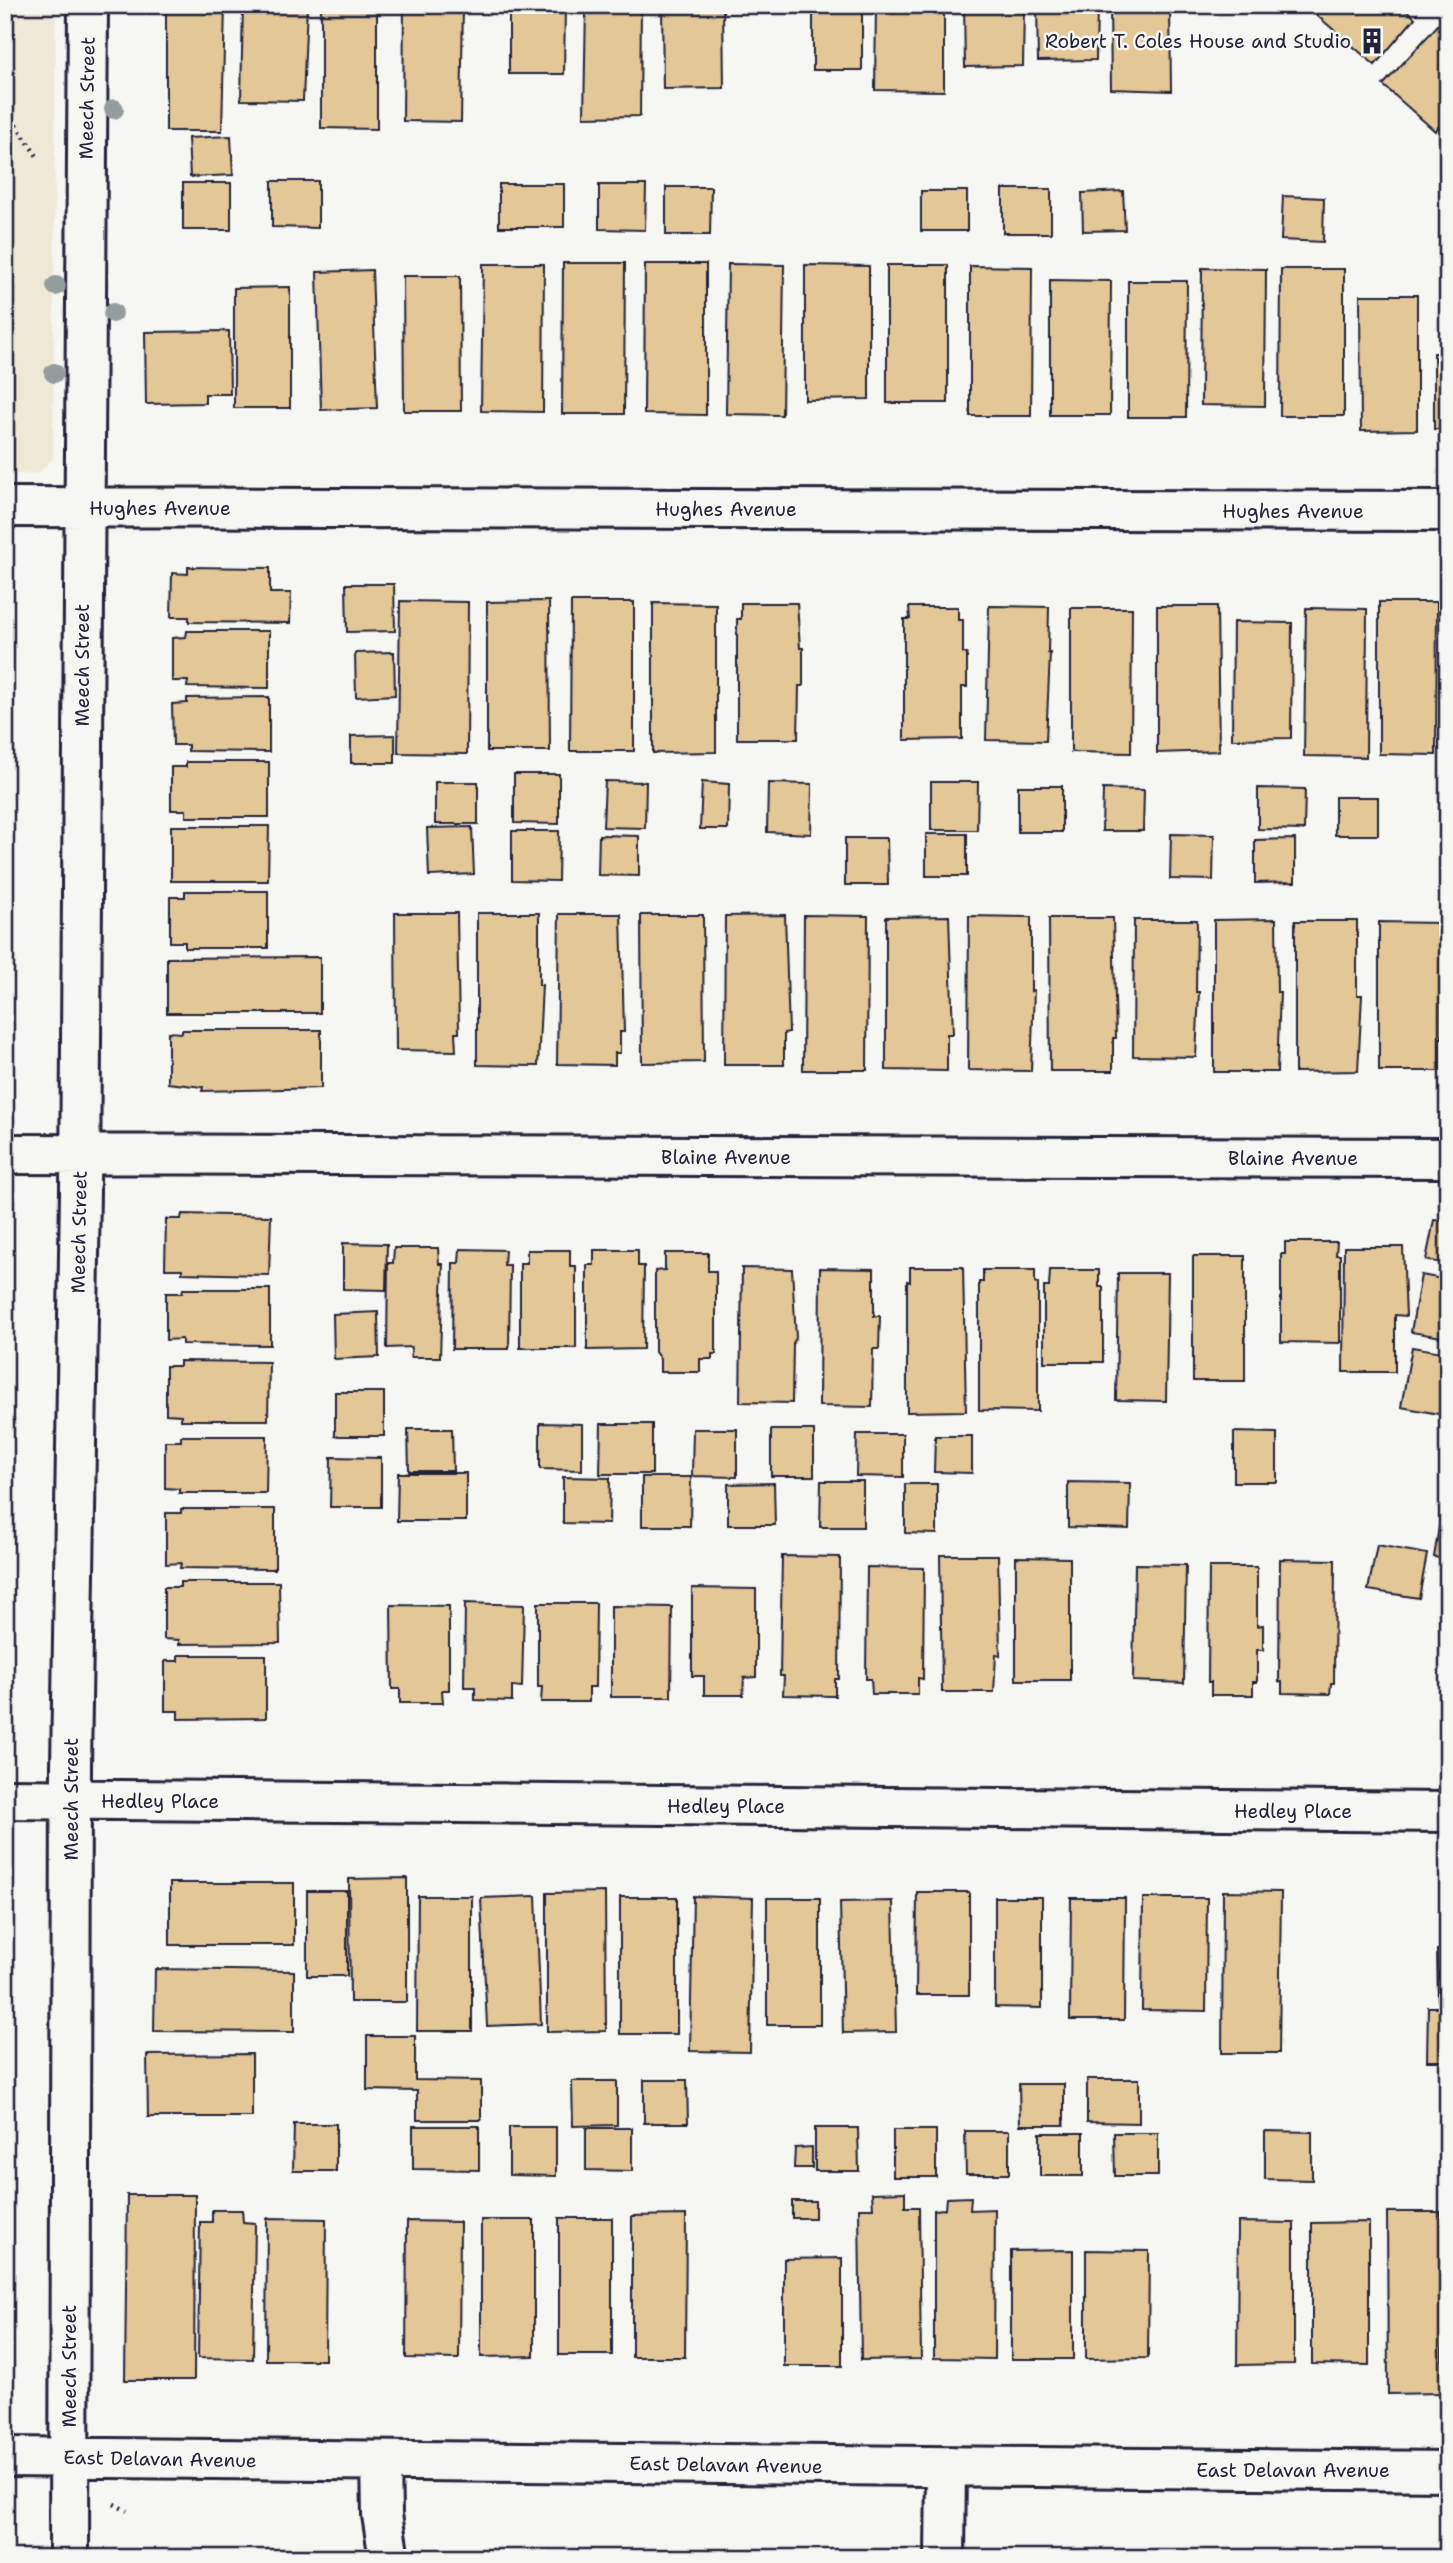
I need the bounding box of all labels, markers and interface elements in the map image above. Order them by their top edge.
building icon: Robert T. Coles House and Studio [1357,26,1387,56]
place label: Robert T. Coles House and Studio [1045,29,1351,54]
street label: Meech Street [73,36,101,160]
street label: Hughes Avenue [89,496,231,521]
street label: Hughes Avenue [655,497,797,522]
street label: Hughes Avenue [1222,499,1364,524]
street label: Meech Street [70,604,95,726]
street label: Blaine Avenue [661,1145,791,1170]
street label: Blaine Avenue [1228,1146,1358,1171]
street label: Meech Street [65,1170,93,1294]
street label: Meech Street [59,1738,84,1860]
street label: Hedley Place [101,1789,219,1814]
street label: Hedley Place [667,1794,785,1819]
street label: Hedley Place [1234,1799,1352,1824]
street label: Meech Street [57,2305,82,2427]
street label: East Delavan Avenue [63,2445,257,2473]
street label: East Delavan Avenue [629,2451,823,2479]
street label: East Delavan Avenue [1196,2458,1390,2483]

